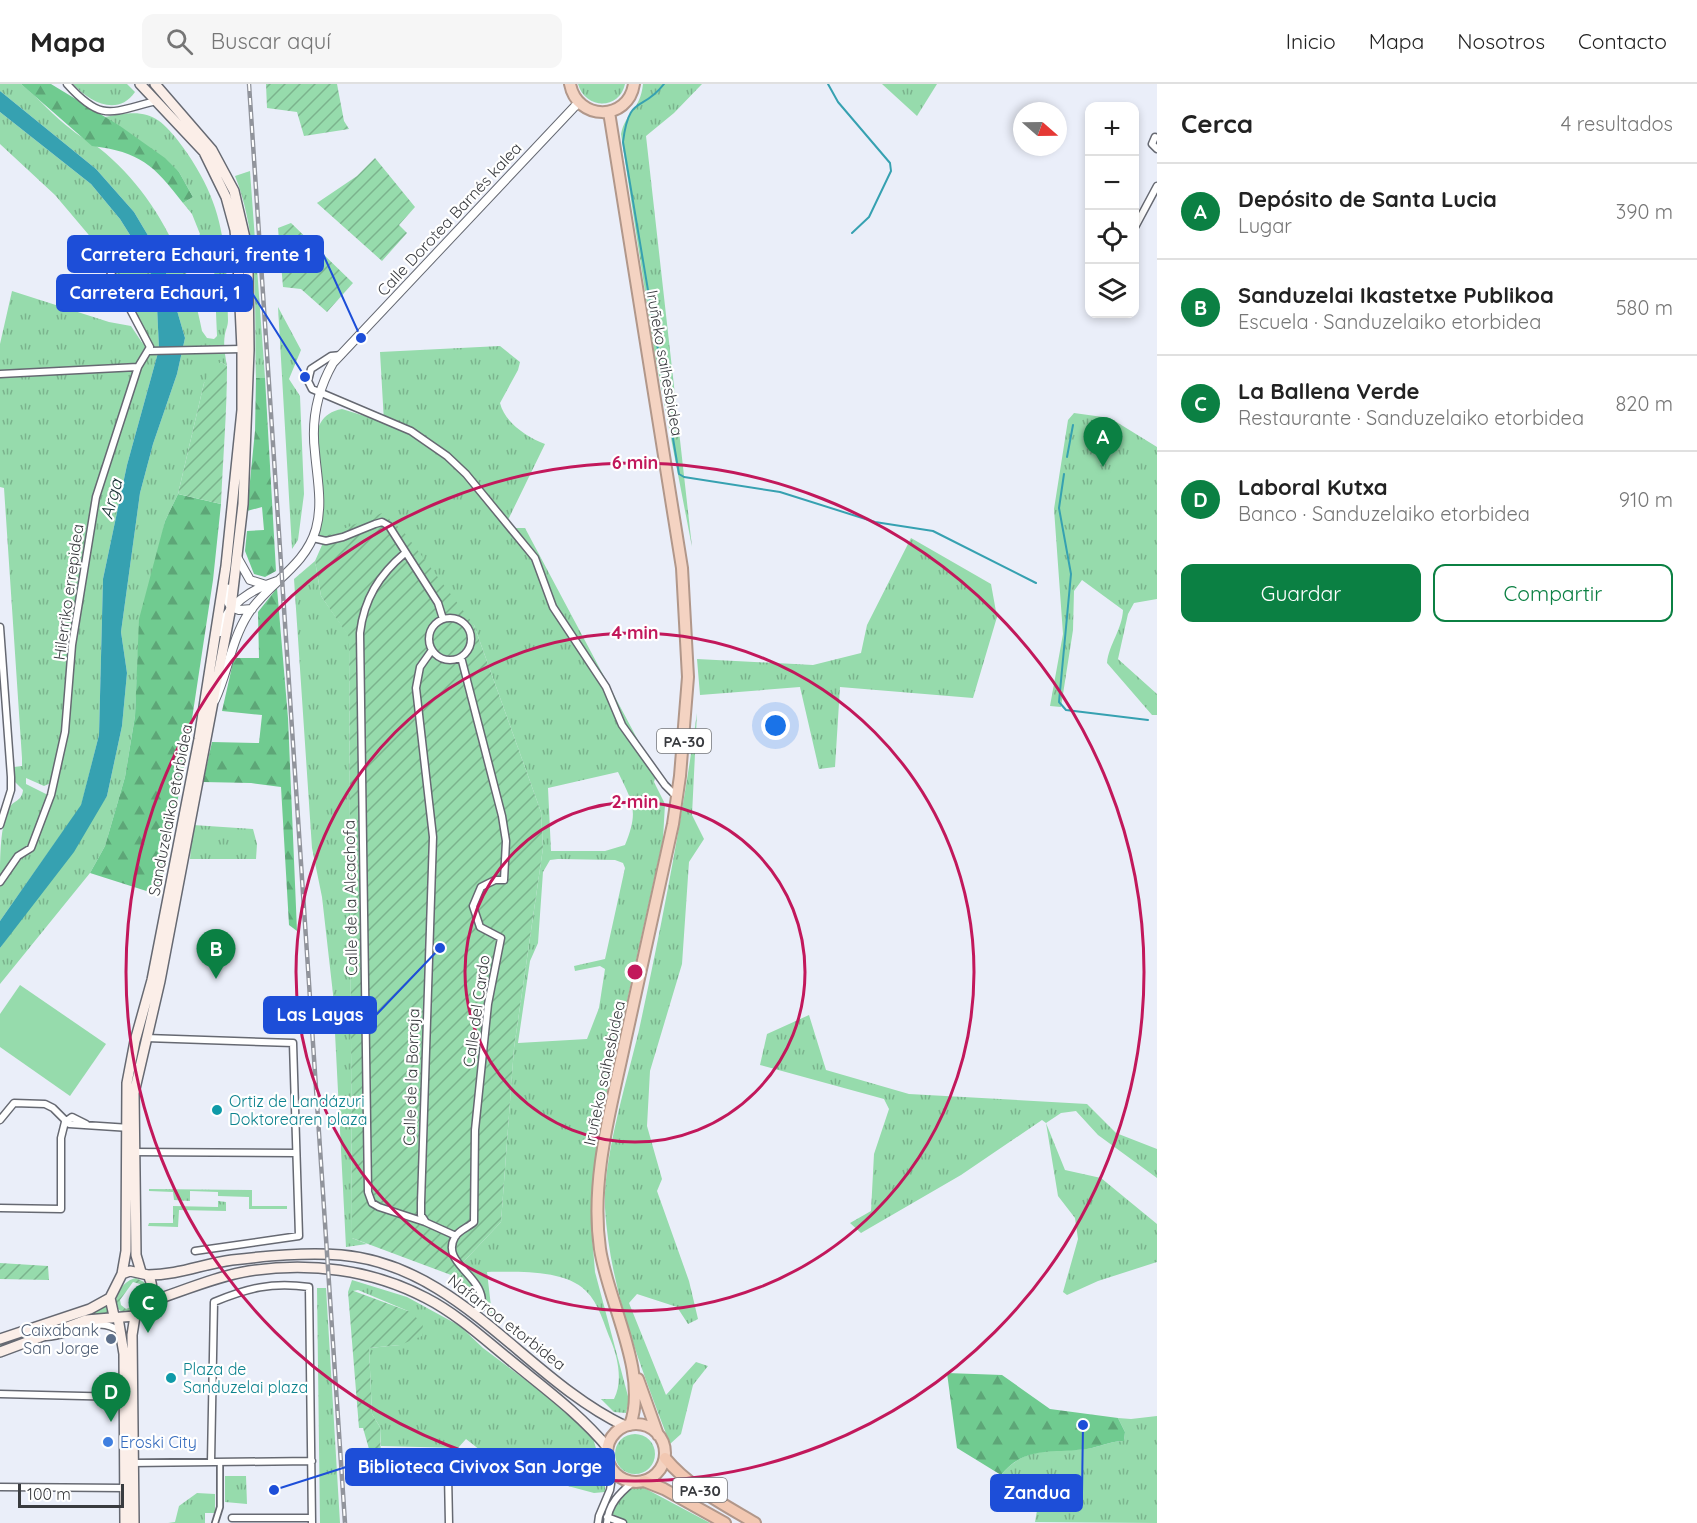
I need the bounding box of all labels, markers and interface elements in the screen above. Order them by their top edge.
search box [142,14,562,68]
text: Mapa [30,24,106,59]
icon: search [163,25,196,58]
text: Buscar aquí [211,27,331,55]
text: Inicio [1286,28,1336,54]
text: Mapa [1369,28,1424,54]
text: Nosotros [1457,28,1545,54]
text: Contacto [1578,28,1667,54]
north arrow [1013,102,1067,156]
map controls [1085,102,1139,318]
button: + [1085,102,1139,156]
text: Cerca [1181,107,1253,140]
text: 4 resultados [1561,111,1673,136]
street label: Calle Dorotea Barnés kalea [372,138,526,300]
button: − [1085,156,1139,210]
text: Depósito de Santa Lucia [1238,185,1497,213]
text: A [1194,199,1207,224]
text: 390 m [1616,199,1673,224]
button: locate [1085,210,1139,264]
text: Lugar [1238,213,1292,238]
callout: Carretera Echauri, frente 1 [68,236,323,272]
text: Carretera Echauri, frente 1 [81,243,311,266]
button: layers [1085,264,1139,318]
callout: Carretera Echauri, 1 [57,275,252,311]
text: Carretera Echauri, 1 [69,281,241,304]
text: Sanduzelai Ikastetxe Publikoa [1238,281,1554,309]
street label: Iruñeko saihesbidea [642,288,688,438]
text: B [1194,295,1207,320]
text: 580 m [1616,295,1673,320]
text: Escuela · Sanduzelaiko etorbidea [1238,309,1541,334]
text: La Ballena Verde [1238,377,1420,405]
text: C [1194,391,1207,416]
text: 820 m [1616,391,1673,416]
text: Restaurante · Sanduzelaiko etorbidea [1238,405,1584,430]
pin: A [1084,418,1122,467]
text: 6 min [612,451,658,474]
text: Laboral Kutxa [1238,473,1388,501]
water label: Arga [95,475,128,521]
text: D [1193,487,1208,512]
text: 910 m [1619,487,1673,512]
text: Banco · Sanduzelaiko etorbidea [1238,501,1530,526]
street label: Hilerriko errepidea [49,523,87,661]
button: Guardar [1181,564,1421,622]
button: Compartir [1433,564,1673,622]
text: 4 min [611,621,659,644]
your location [761,711,790,740]
street label: Sanduzelaiko etorbidea [144,722,196,898]
road number: PA-30 [657,729,711,753]
text: 2 min [612,790,658,813]
street label: Calle de la Alcachofa [339,820,361,976]
pin: B [196,930,236,979]
street label: Calle del Cardo [458,954,494,1068]
centre of rings [625,962,645,982]
callout: Las Layas [264,997,376,1033]
street label: Iruñeko saihesbidea [579,999,629,1147]
text: Las Layas [276,1003,364,1026]
street label: Calle de la Borraja [399,1008,423,1146]
place label: Ortiz de Landázuri Doktorearen plaza [229,1091,367,1129]
marker: Ortiz de Landázuri Doktorearen plaza [210,1103,224,1117]
street label: Nafarroa etorbidea [444,1270,570,1374]
pin: C [128,1284,168,1333]
place label: Caixabank San Jorge [21,1320,99,1358]
marker: Caixabank San Jorge [104,1332,118,1346]
place label: Plaza de Sanduzelai plaza [183,1359,308,1397]
marker: Plaza de Sanduzelai plaza [164,1371,178,1385]
pin: D [92,1372,130,1422]
place label: Eroski City [120,1432,197,1452]
marker: Eroski City [101,1435,115,1449]
callout: Biblioteca Civivox San Jorge [346,1449,614,1485]
text: Biblioteca Civivox San Jorge [358,1455,602,1478]
callout: Zandua [991,1475,1082,1511]
road number: PA-30 [673,1478,727,1502]
scale bar [18,1481,124,1508]
text: Zandua [1003,1481,1071,1504]
text: 100 m [27,1484,71,1504]

